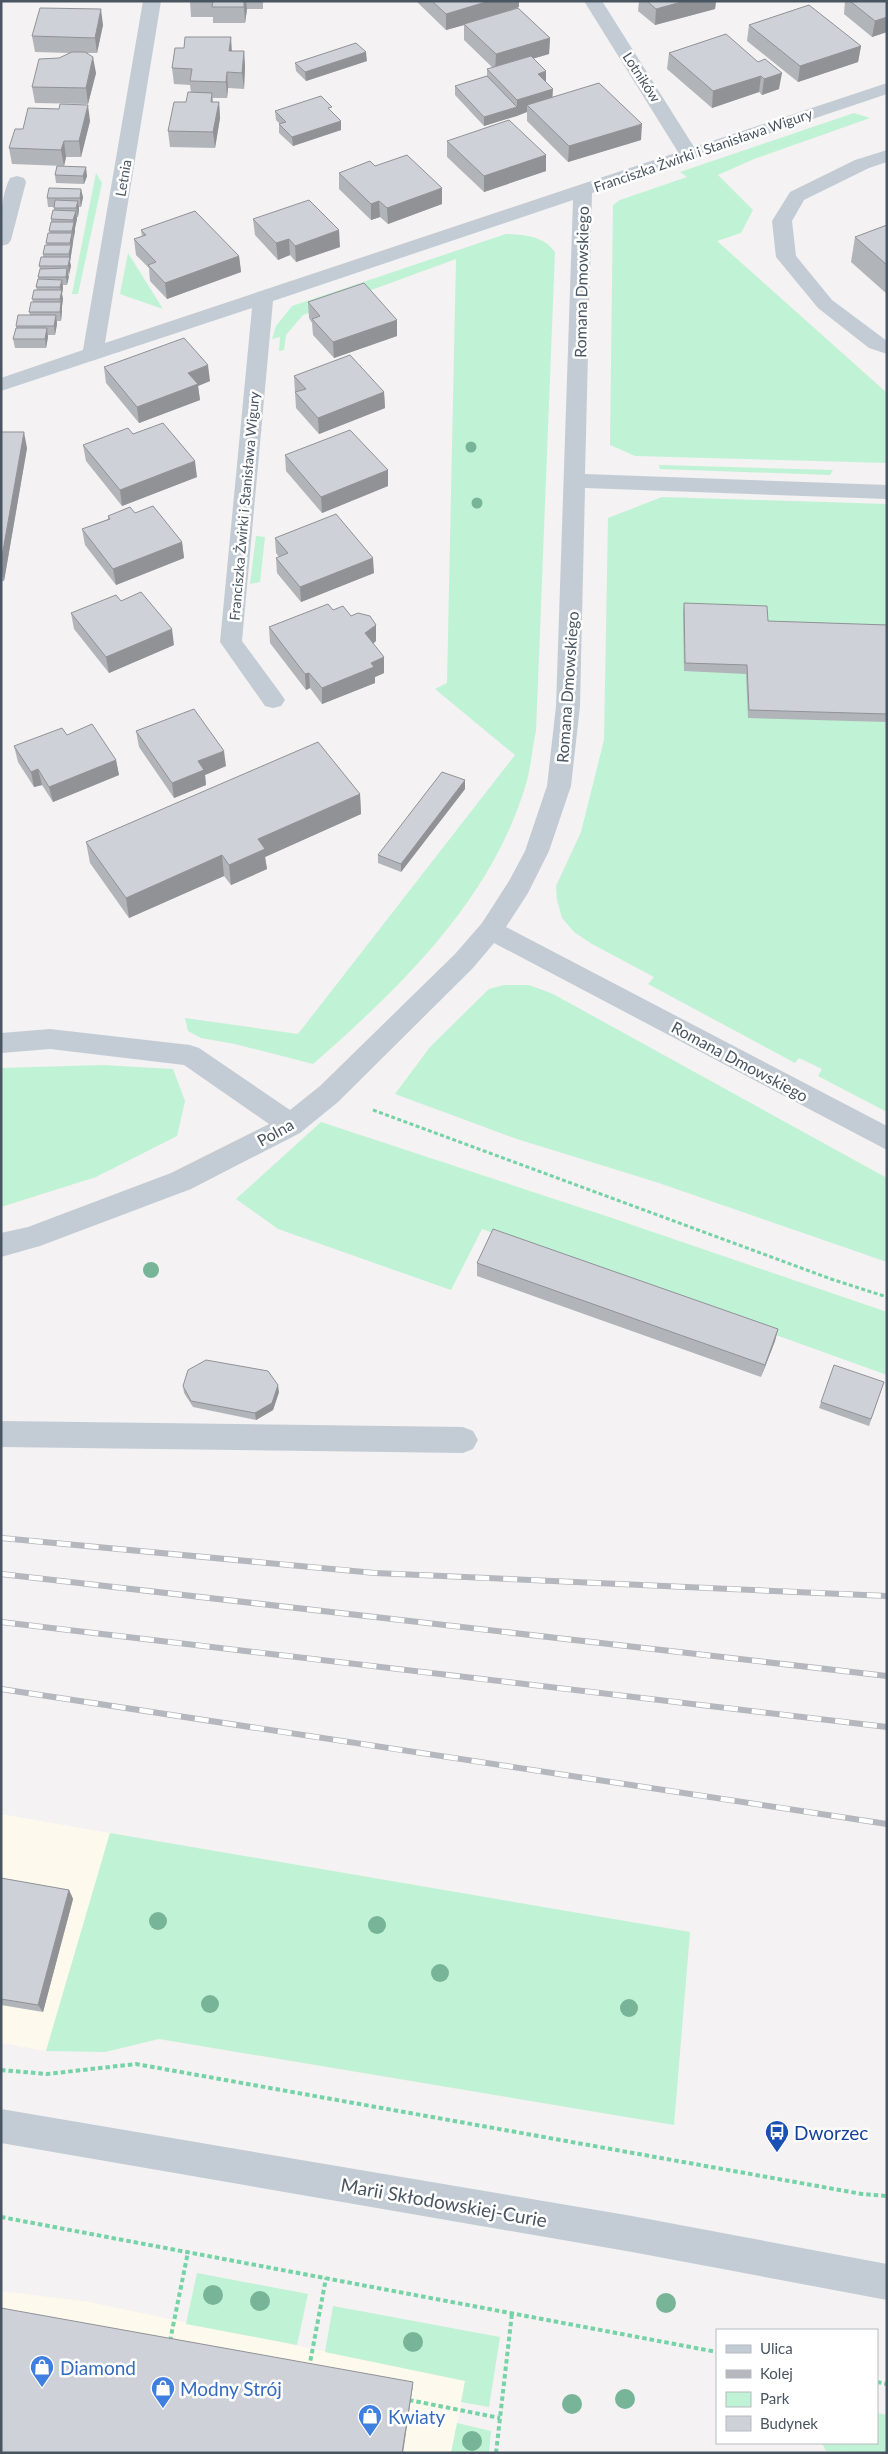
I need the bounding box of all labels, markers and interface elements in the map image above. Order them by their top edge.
street label: Lotników [620,49,664,105]
street label: Franciszka Żwirki i Stanisława Wigury [592,104,815,195]
street label: Letnia [111,158,135,198]
street label: Romana Dmowskiego [570,206,592,358]
street label: Franciszka Żwirki i Stanisława Wigury [226,390,263,621]
street label: Romana Dmowskiego [552,611,582,763]
street label: Romana Dmowskiego [668,1017,812,1105]
street label: Polna [253,1114,297,1150]
bus stop icon: Dworzec [764,2119,790,2153]
place label: Dworzec [794,2121,868,2144]
street label: Marii Skłodowskiej-Curie [339,2173,549,2231]
legend [716,2329,878,2444]
text: Ulica [760,2339,793,2357]
shop icon: Diamond [29,2354,55,2388]
place label: Diamond [60,2356,136,2379]
text: Kolej [760,2364,793,2382]
shop icon: Modny Strój [150,2375,176,2409]
place label: Modny Strój [180,2377,282,2400]
text: Park [760,2389,790,2407]
shop icon: Kwiaty [357,2403,383,2437]
place label: Kwiaty [388,2405,445,2428]
text: Budynek [760,2414,818,2432]

